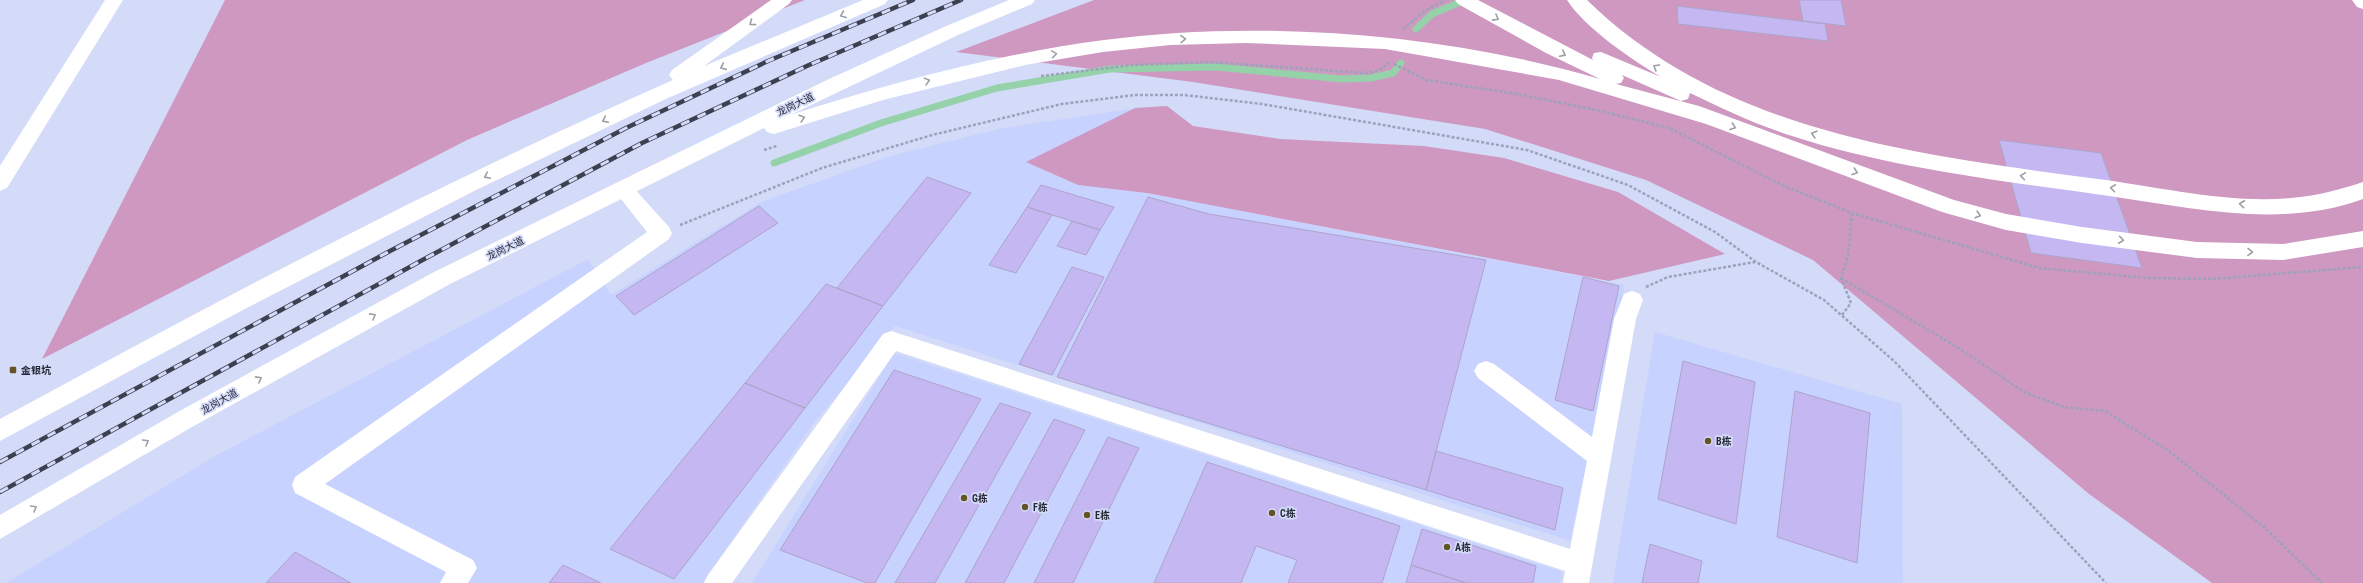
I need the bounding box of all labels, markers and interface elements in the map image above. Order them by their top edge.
one-way arrow [840,11,847,19]
one-way arrow [1492,13,1500,20]
one-way arrow [749,19,756,26]
one-way arrow [1180,35,1186,43]
one-way arrow [1558,49,1566,57]
one-way arrow [1051,50,1057,59]
one-way arrow [720,62,727,70]
one-way arrow [1653,64,1660,71]
one-way arrow [923,78,930,86]
street label: 龙岗大道 [775,91,816,118]
one-way arrow [798,114,805,123]
one-way arrow [601,115,609,123]
one-way arrow [1730,122,1737,131]
one-way arrow [1810,130,1817,139]
one-way arrow [1852,167,1859,176]
one-way arrow [484,171,492,179]
one-way arrow [2020,172,2026,181]
one-way arrow [2110,184,2116,193]
one-way arrow [2239,200,2245,209]
one-way arrow [1974,210,1981,219]
street label: 龙岗大道 [485,235,526,262]
one-way arrow [2118,235,2124,244]
one-way arrow [2247,247,2253,256]
one-way arrow [369,314,376,321]
place label: 金银坑 [20,364,51,376]
marker: 金银坑 [8,365,18,375]
one-way arrow [255,376,262,383]
street label: 龙岗大道 [199,387,239,416]
place label: B栋 [1716,435,1732,447]
marker: B栋 [1703,436,1713,446]
one-way arrow [142,440,149,447]
place label: G栋 [972,492,988,504]
marker: G栋 [959,493,969,503]
place label: F栋 [1033,501,1048,513]
marker: F栋 [1020,502,1030,512]
one-way arrow [30,506,37,513]
place label: C栋 [1280,507,1296,519]
marker: C栋 [1267,508,1277,518]
place label: E栋 [1095,509,1110,521]
marker: E栋 [1082,510,1092,520]
place label: A栋 [1455,541,1471,553]
marker: A栋 [1442,542,1452,552]

